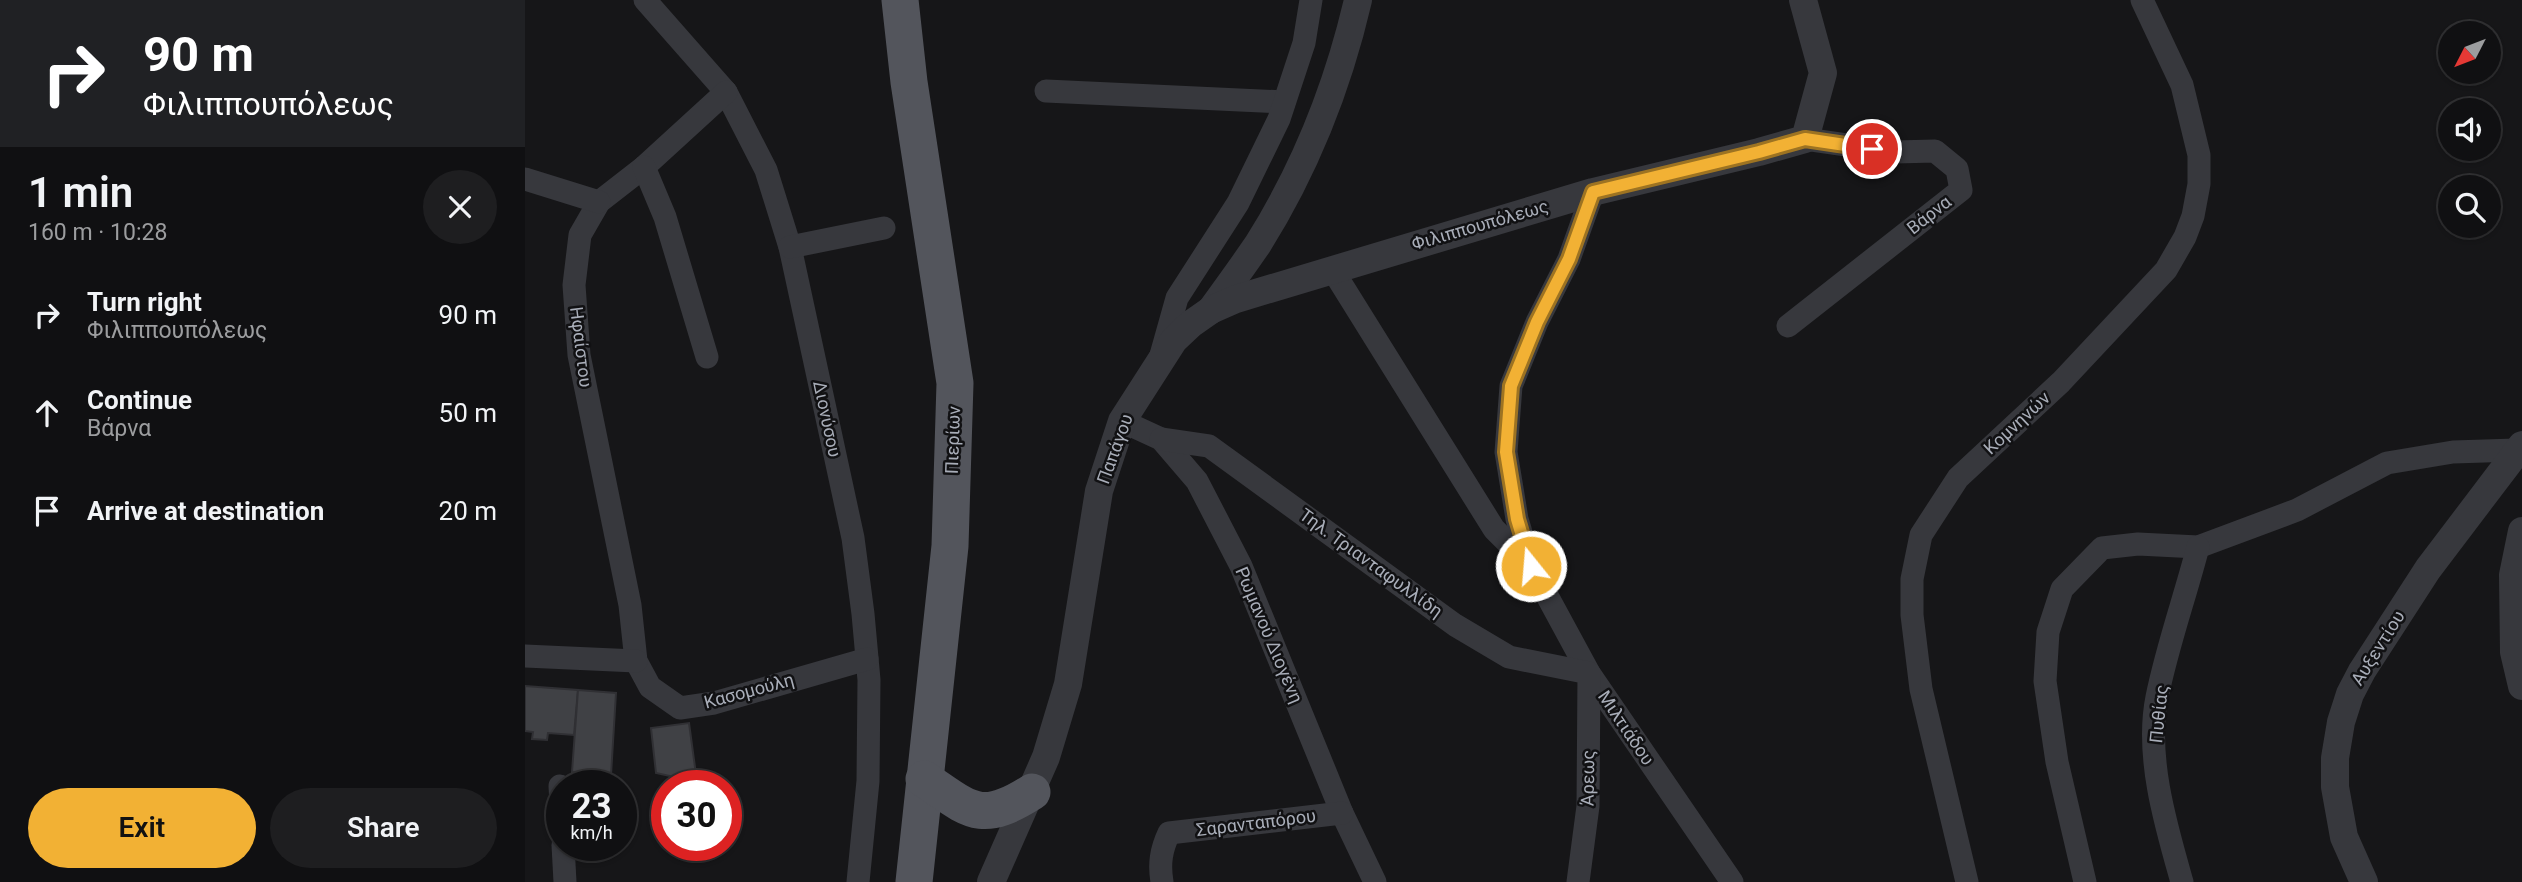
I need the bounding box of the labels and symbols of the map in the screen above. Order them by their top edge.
north arrow [2438,21,2501,84]
pin [1842,119,1902,179]
street label: Βάρνα [1902,190,1956,238]
street label: Φιλιππουπόλεως [1409,195,1551,254]
street label: Ηφαίστου [566,305,597,388]
street label: Διονύσου [809,379,846,459]
street label: Κομνηνών [1979,387,2054,459]
street label: Πιερίων [941,405,964,474]
street label: Παπάγου [1092,411,1137,487]
street label: Τηλ. Τριανταφυλλίδη [1296,504,1447,622]
position arrow [1494,529,1568,603]
street label: Ρωμανού Διογένη [1231,563,1308,706]
street label: Αυξεντίου [2346,606,2409,689]
street label: Κασομούλη [702,668,796,713]
street label: Πυθίας [2145,684,2172,744]
street label: Μιλτιάδου [1594,687,1659,769]
street label: Άρεως [1577,750,1598,806]
speed limit sign: 30 [651,770,742,861]
street label: Σαρανταπόρου [1195,805,1317,840]

